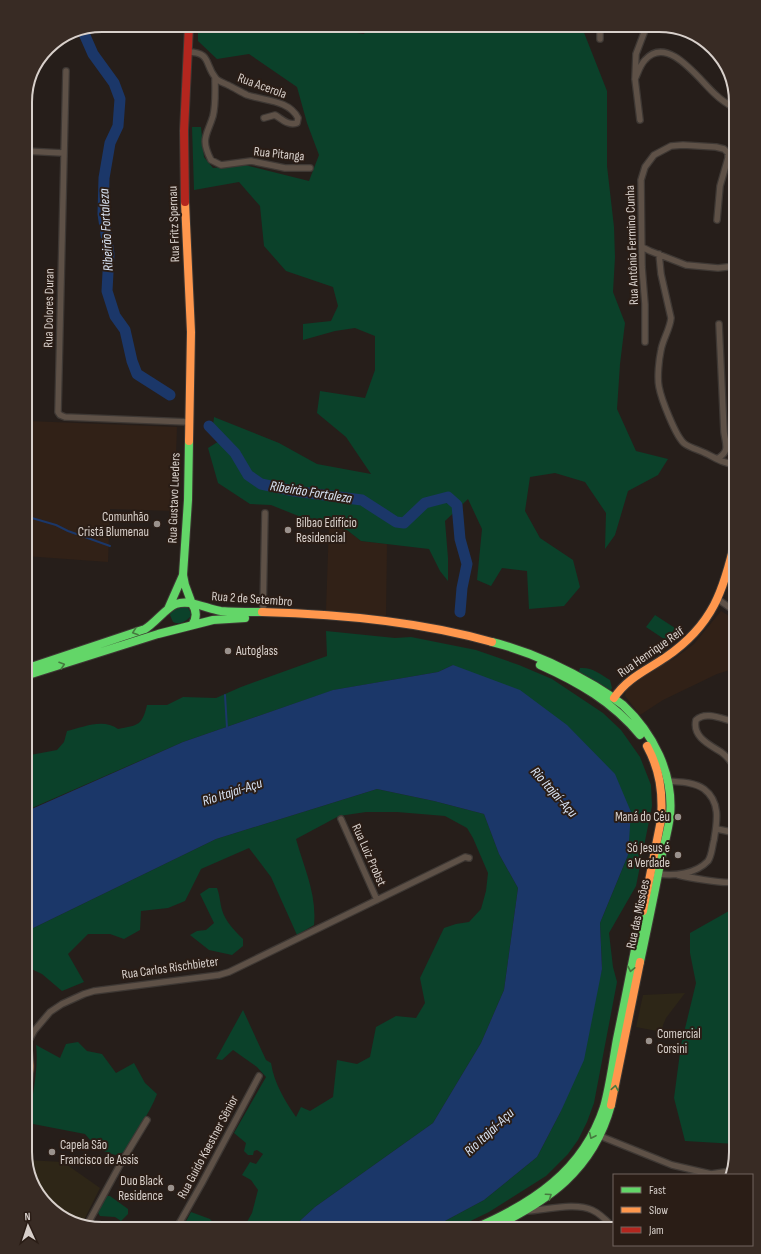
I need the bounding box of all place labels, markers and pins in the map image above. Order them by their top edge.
place label: Comunhão Cristã Blumenau [78,509,149,540]
place label: Bilbao Edifício Residencial [296,515,357,546]
marker: Comunhão Cristã Blumenau [152,519,162,529]
marker: Bilbao Edifício Residencial [283,525,293,535]
place label: Autoglass [235,643,278,659]
marker: Autoglass [223,646,233,656]
place label: Maná do Céu [615,809,670,825]
marker: Maná do Céu [673,812,683,822]
place label: Só Jesus é a Verdade [627,840,670,871]
marker: Só Jesus é a Verdade [673,850,683,860]
place label: Comercial Corsini [657,1026,701,1057]
marker: Comercial Corsini [644,1036,654,1046]
place label: Capela São Francisco de Assis [60,1137,139,1168]
marker: Capela São Francisco de Assis [47,1147,57,1157]
place label: Duo Black Residence [118,1173,163,1204]
marker: Duo Black Residence [166,1183,176,1193]

